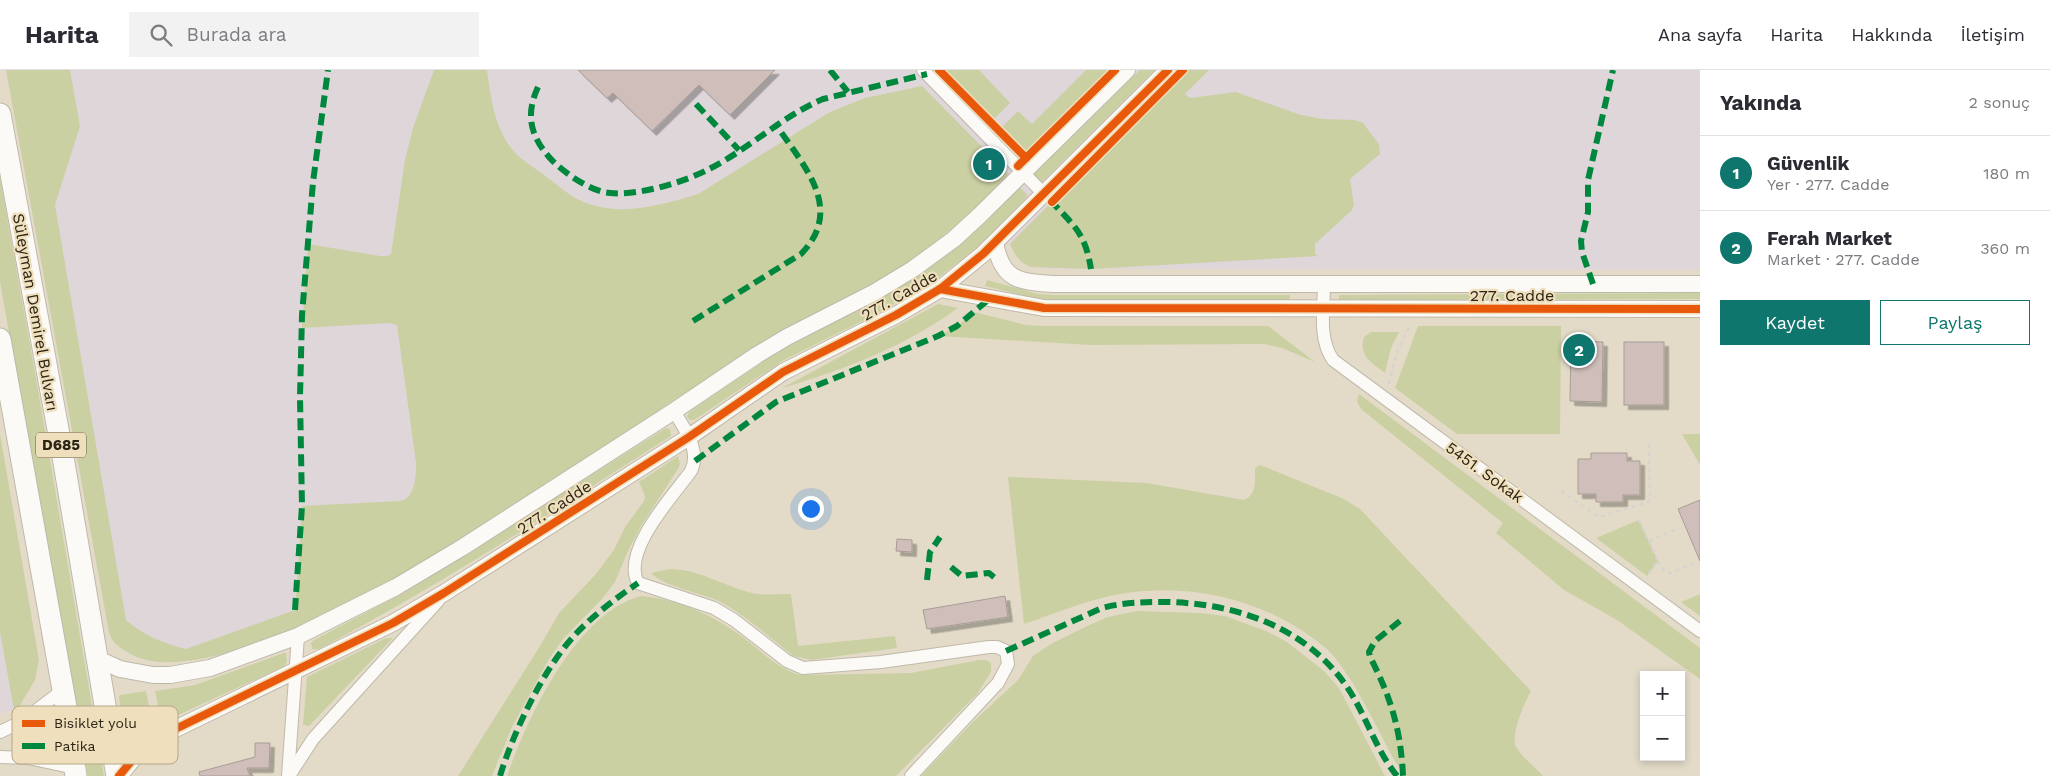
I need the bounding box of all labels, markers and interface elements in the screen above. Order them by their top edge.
search box [129,12,479,57]
text: Harita [25,21,99,49]
icon: search [147,21,175,49]
text: Burada ara [187,23,287,46]
text: Ana sayfa [1658,24,1742,45]
text: Harita [1770,24,1823,45]
text: Hakkında [1851,24,1932,45]
text: İletişim [1960,24,2025,45]
text: Yakında [1720,90,1801,115]
text: 2 sonuç [1968,93,2030,112]
pin: 1 [973,145,1005,183]
text: Güvenlik [1767,152,1849,175]
text: 1 [1733,164,1739,183]
text: 180 m [1983,164,2030,183]
text: Yer · 277. Cadde [1767,175,1889,194]
street label: Süleyman Demirel Bulvarı [9,212,62,412]
text: Ferah Market [1767,227,1892,250]
text: 2 [1731,239,1741,258]
text: 360 m [1980,239,2030,258]
text: Market · 277. Cadde [1767,250,1920,269]
street label: 277. Cadde [858,266,941,325]
street label: 277. Cadde [1470,286,1554,305]
button: Kaydet [1720,300,1870,345]
button: Paylaş [1880,300,2030,345]
pin: 2 [1563,331,1595,369]
road number: D685 [36,432,86,458]
street label: 5451. Sokak [1442,438,1527,507]
street label: 277. Cadde [514,476,595,538]
your location [798,496,824,522]
map controls [1640,671,1685,761]
button: + [1640,671,1685,716]
legend [12,706,178,764]
text: Bisiklet yolu [54,715,137,731]
button: − [1640,716,1685,761]
text: Patika [54,738,96,754]

